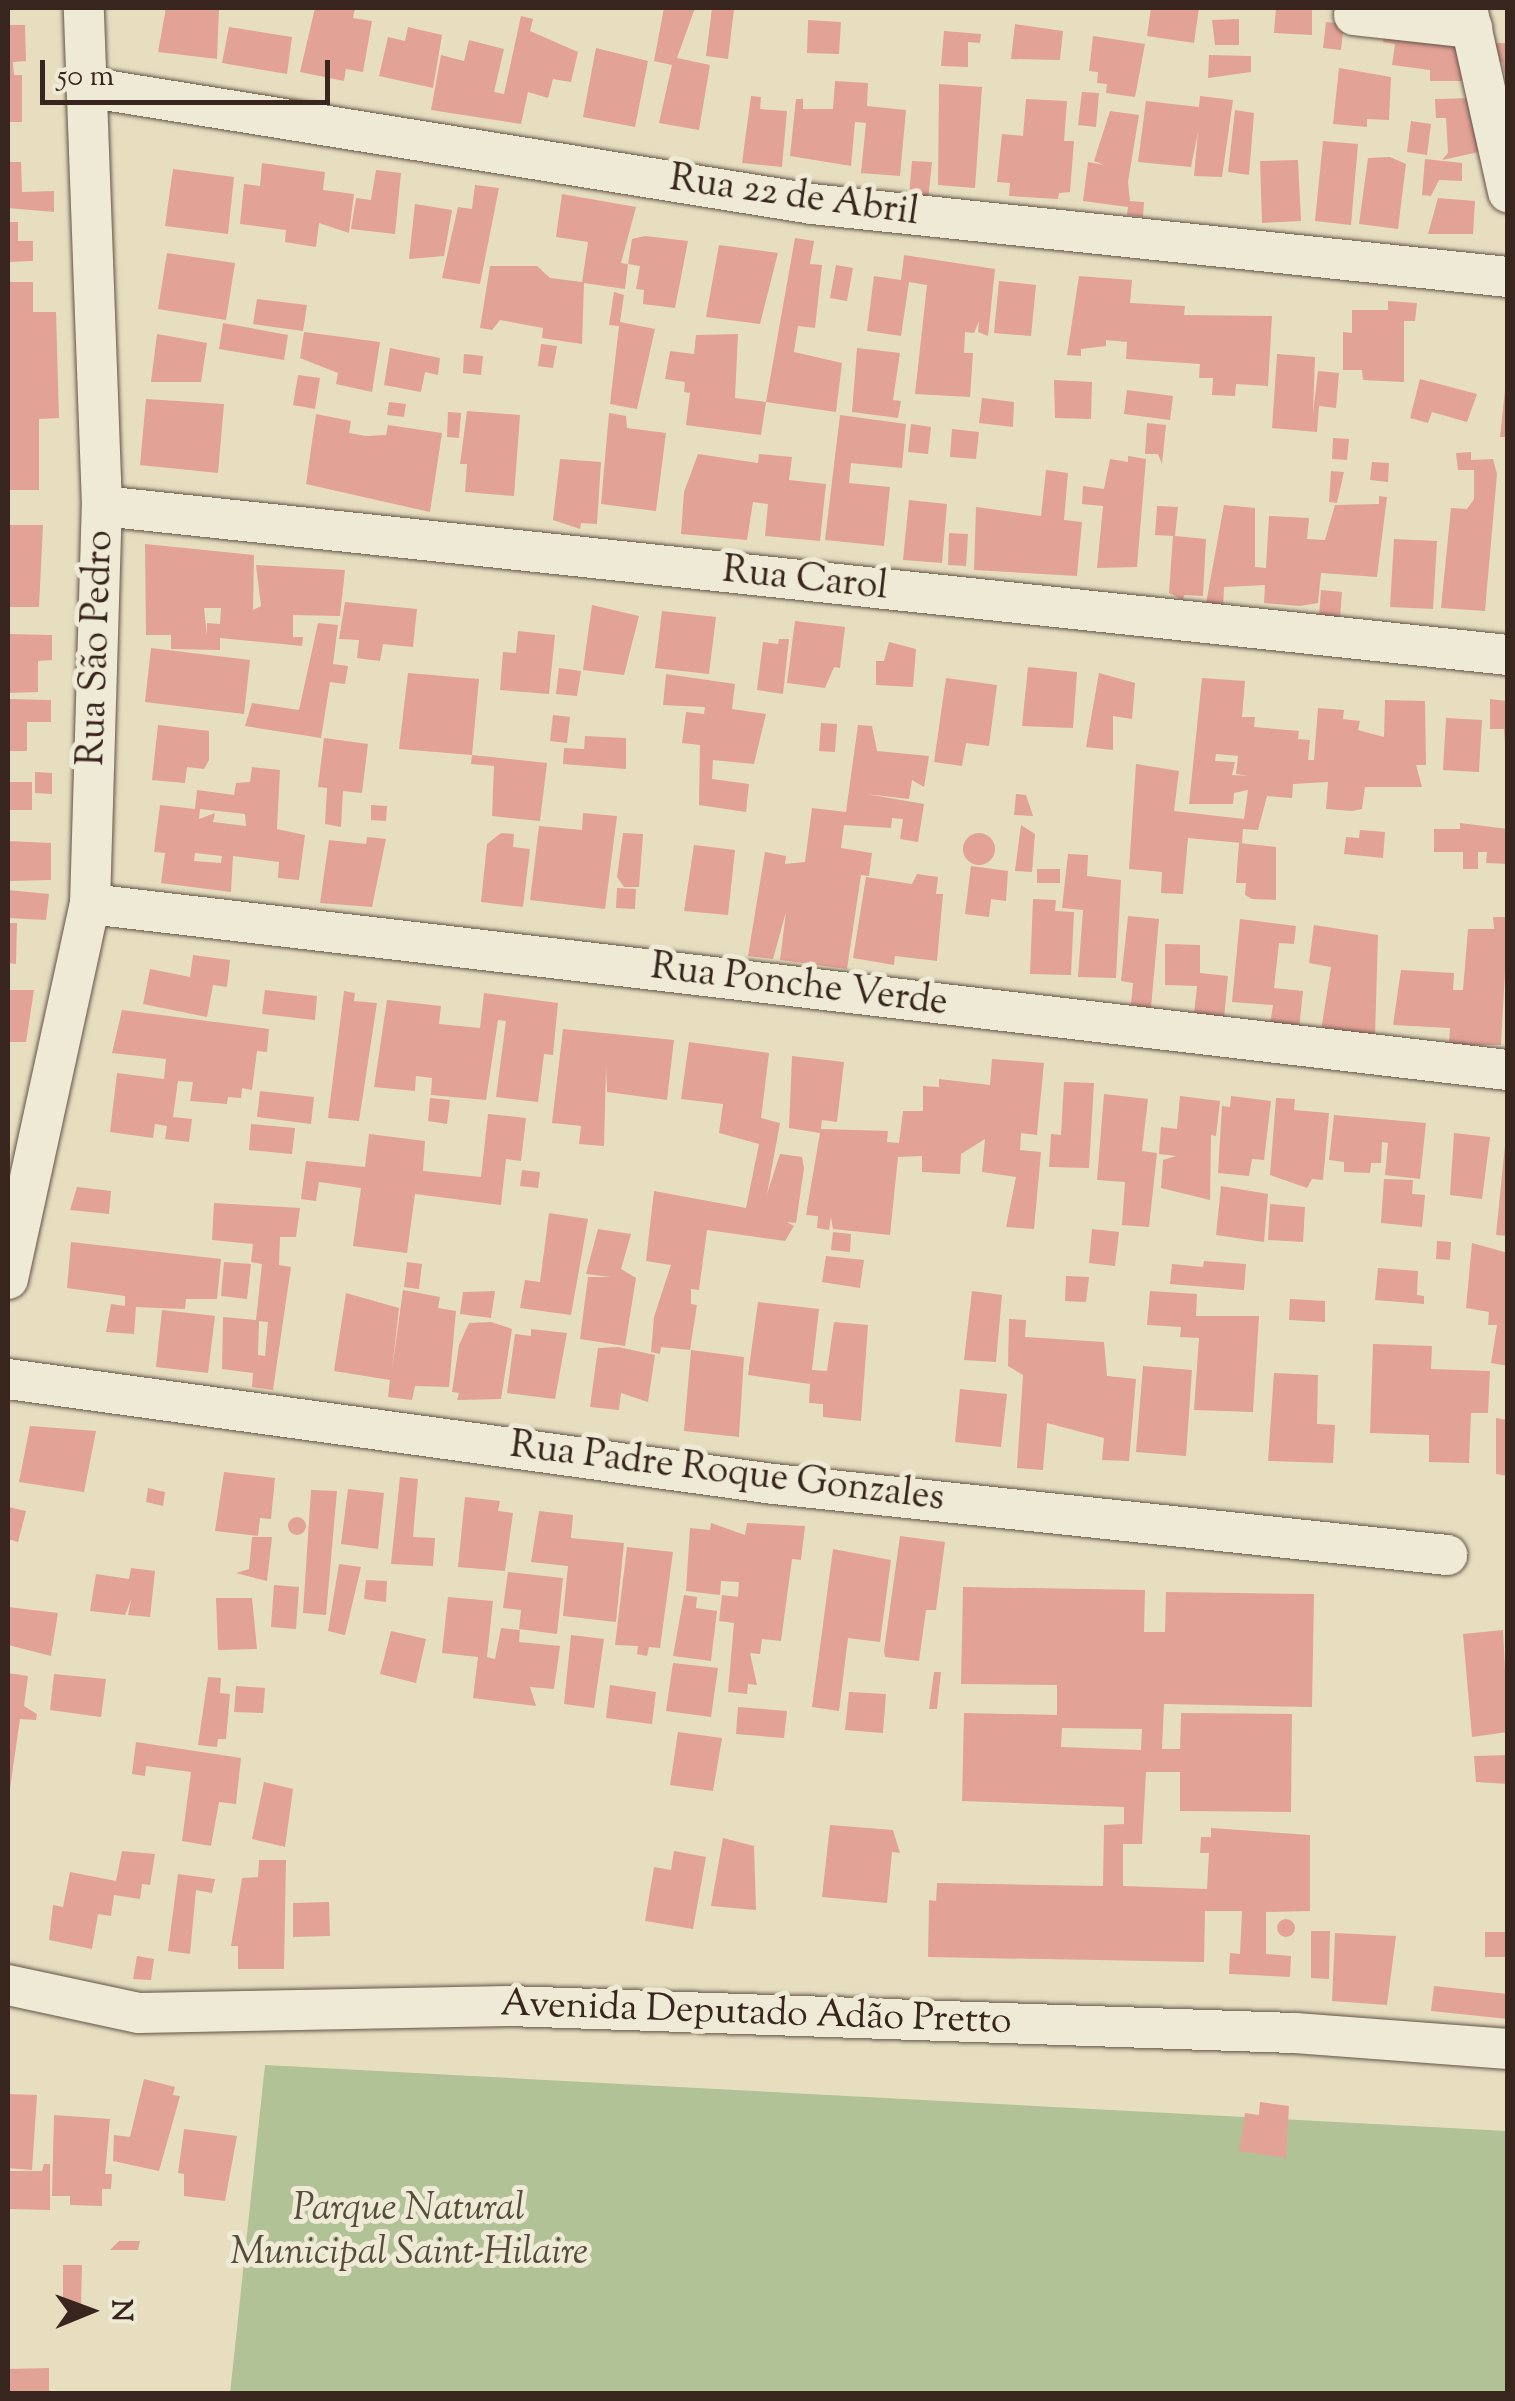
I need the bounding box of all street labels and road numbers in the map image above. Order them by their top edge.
street label: Rua 22 de Abril [666,158,922,238]
street label: Rua São Pedro [71,529,125,767]
street label: Rua Carol [720,550,890,612]
street label: Rua Ponche Verde [648,946,950,1028]
street label: Rua Padre Roque Gonzales [507,1425,947,1523]
street label: Avenida Deputado Adão Pretto [500,1983,1012,2047]

